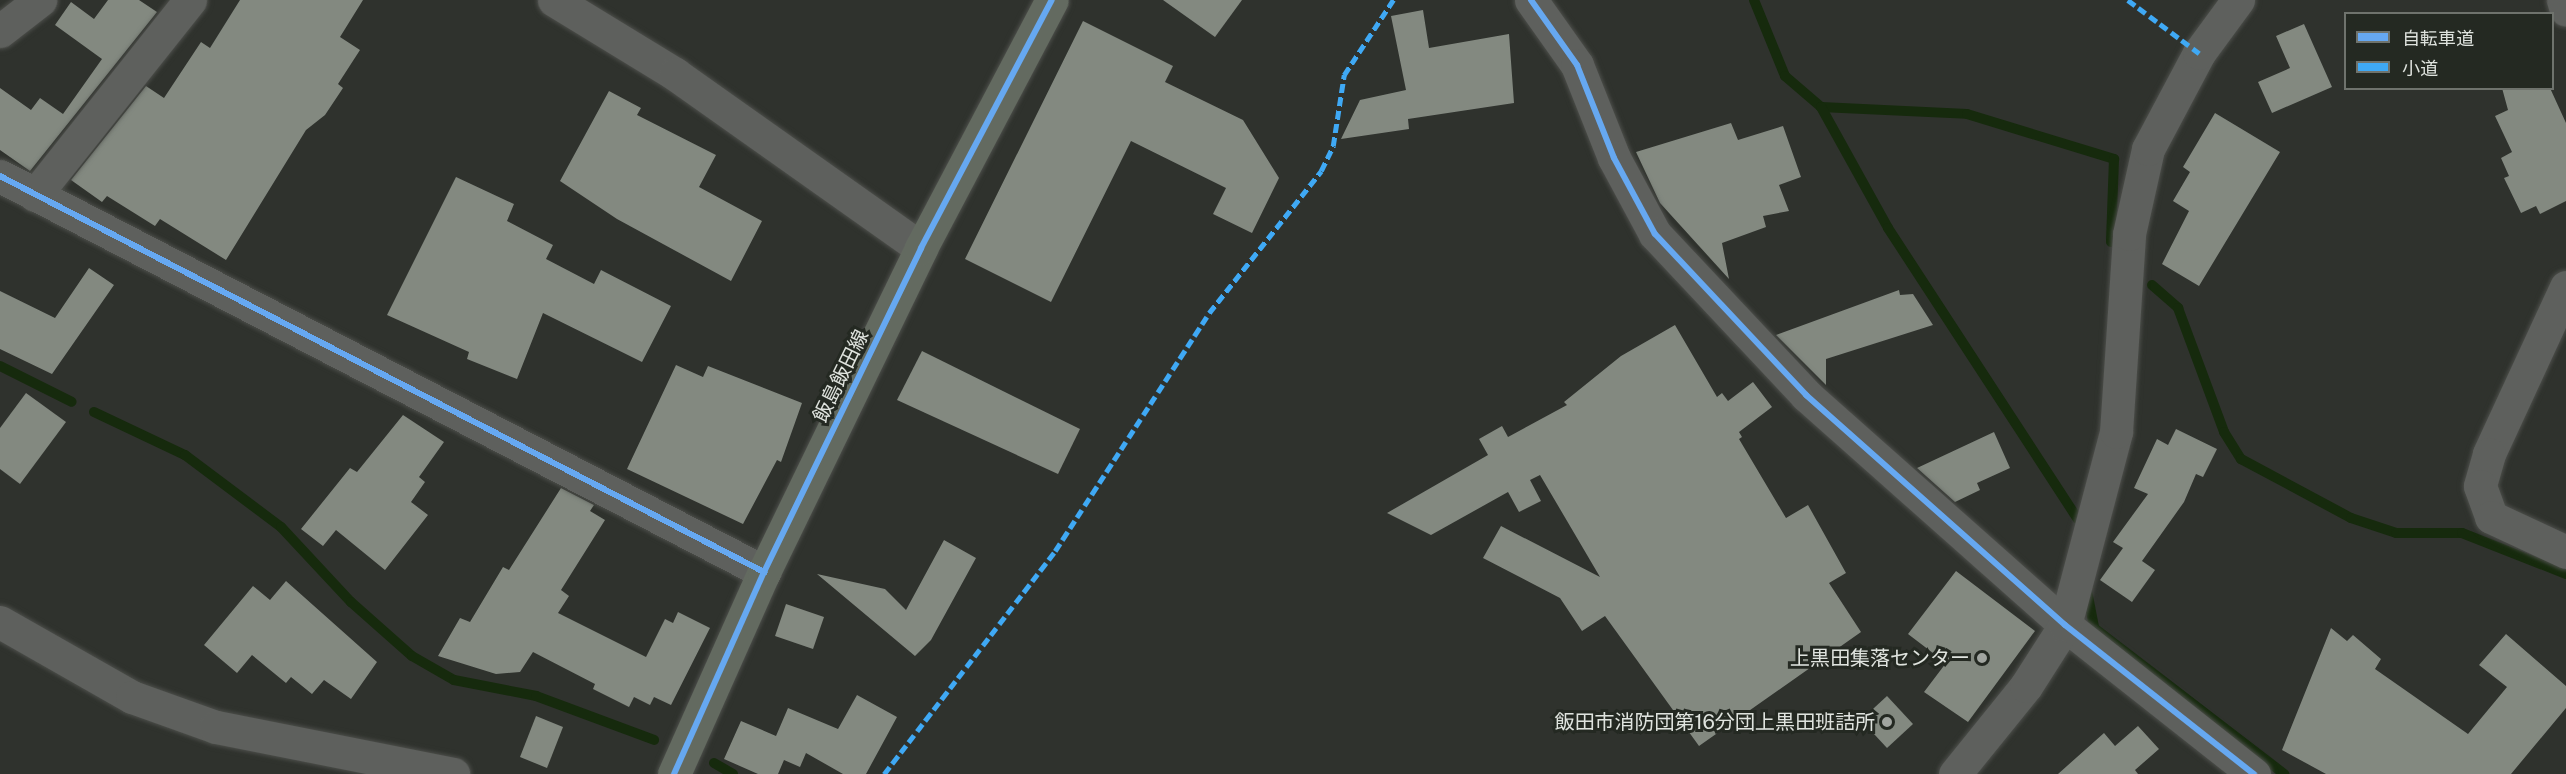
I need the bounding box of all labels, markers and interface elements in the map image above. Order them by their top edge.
legend [2344,12,2554,90]
text: 自転車道 [2402,28,2474,49]
text: 小道 [2402,58,2438,79]
street label: 飯島飯田線 [808,326,874,426]
place label: 上黒田集落センター [1790,646,1970,670]
marker: 上黒田集落センター [1975,651,1989,665]
place label: 飯田市消防団第16分団上黒田班詰所 [1554,710,1875,734]
marker: 飯田市消防団第16分団上黒田班詰所 [1880,715,1894,729]

